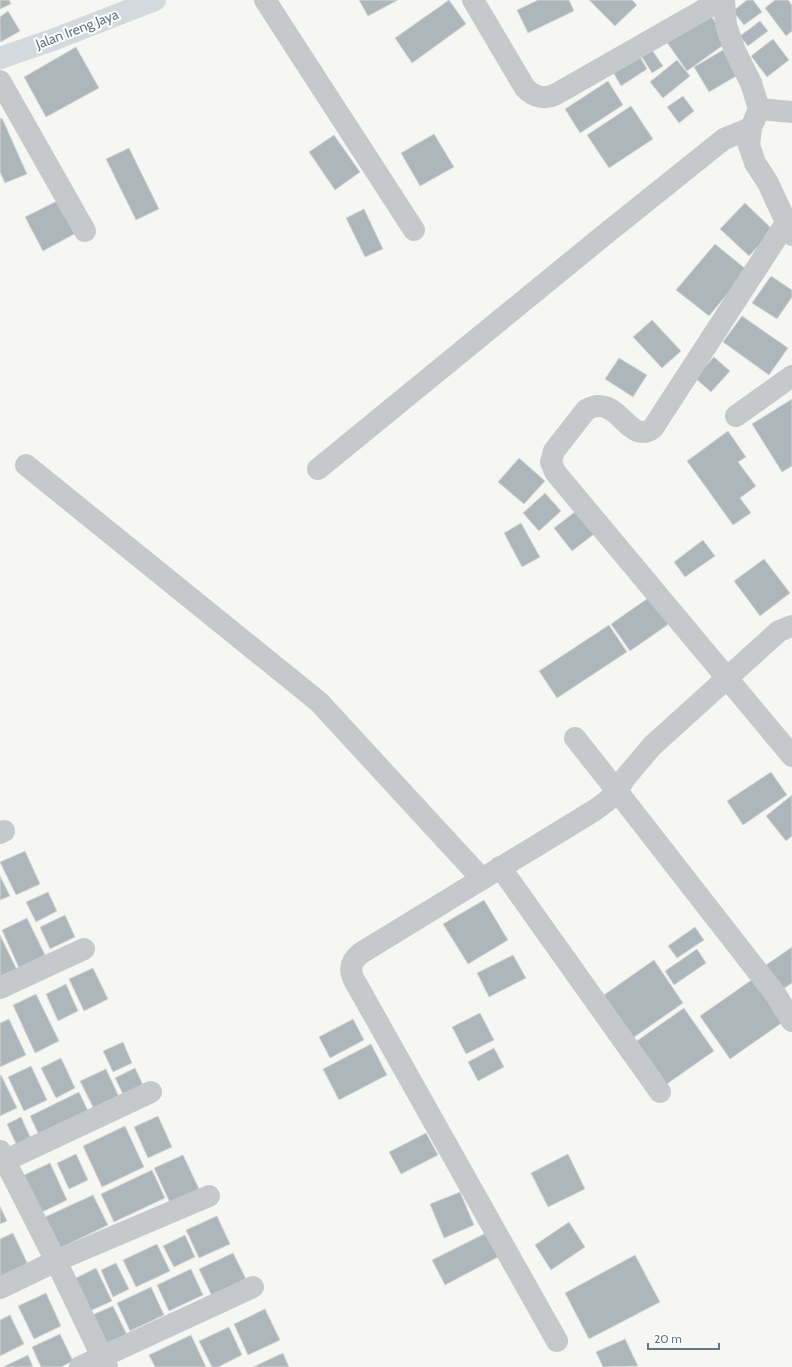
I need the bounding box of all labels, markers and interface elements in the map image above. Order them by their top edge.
street label: Jalan Ireng Jaya [32,5,121,53]
scale bar [648,1325,719,1351]
text: 20 m [654,1331,682,1346]

